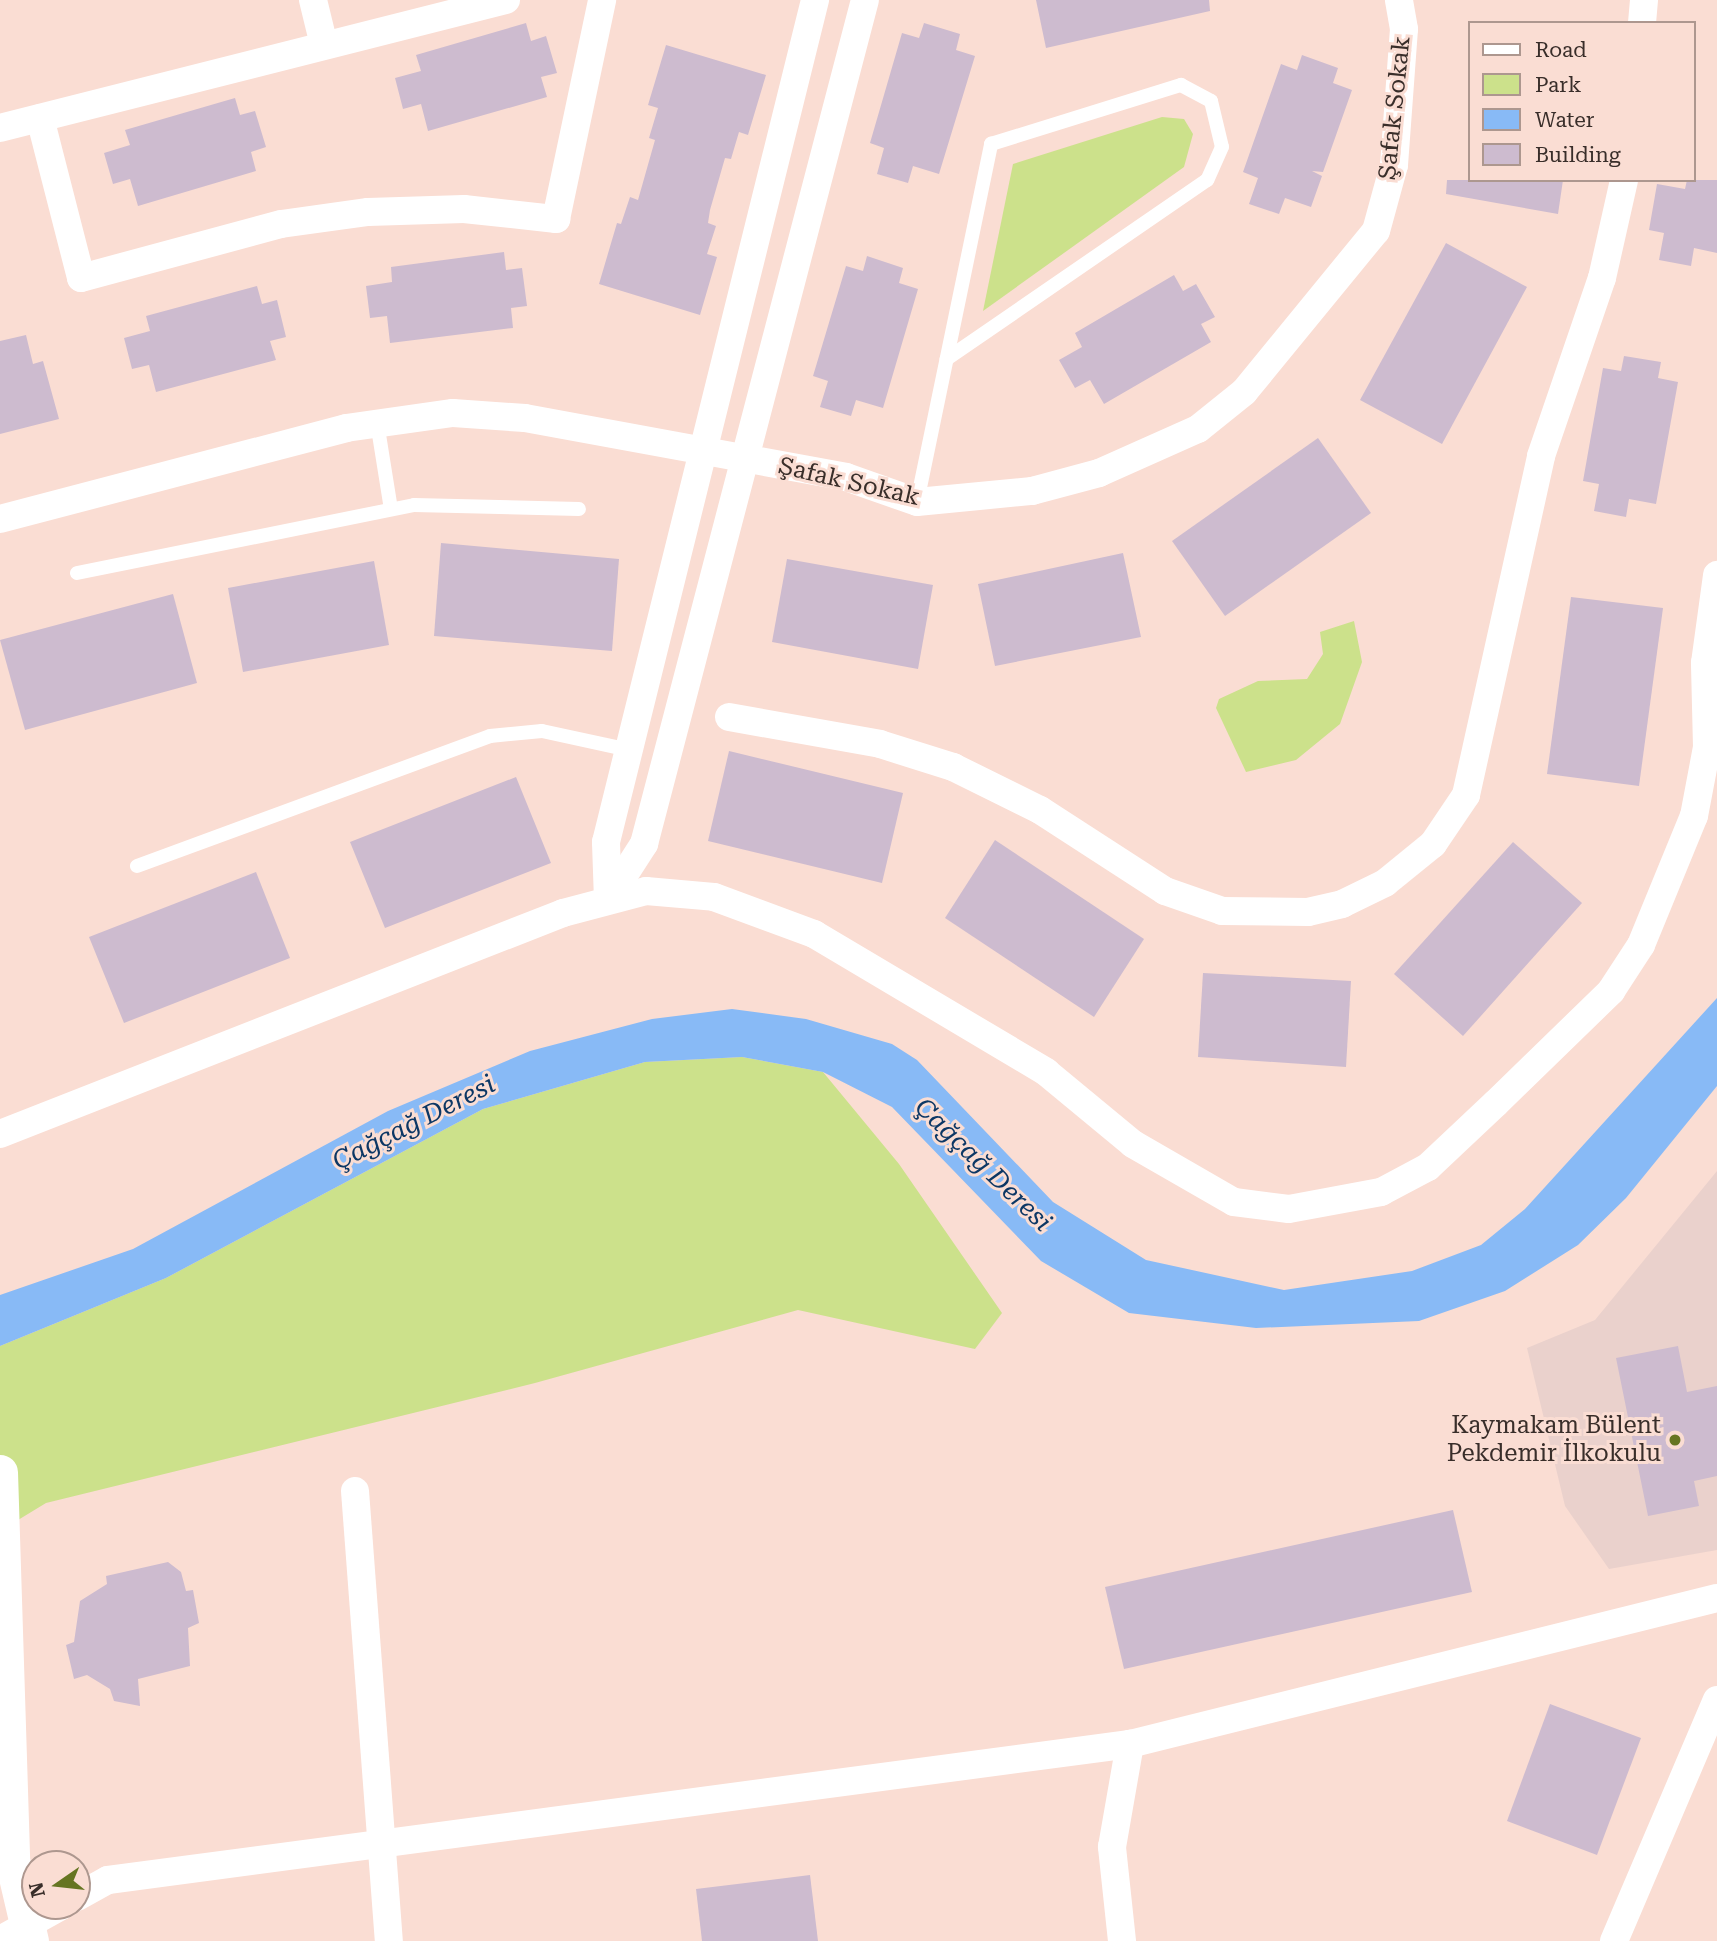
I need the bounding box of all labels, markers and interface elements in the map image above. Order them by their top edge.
legend [1468,21,1696,182]
street label: Şafak Sokak [1373,35,1417,181]
text: Road [1535,38,1587,62]
text: Park [1535,73,1581,97]
text: Water [1535,108,1594,132]
text: Building [1535,143,1621,167]
street label: Şafak Sokak [776,452,922,512]
water label: Çağçağ Deresi [328,1069,500,1177]
water label: Çağçağ Deresi [908,1092,1058,1238]
place label: Kaymakam Bülent Pekdemir İlkokulu [1447,1412,1661,1468]
marker: Kaymakam Bülent Pekdemir İlkokulu [1667,1432,1683,1448]
north arrow [21,1850,91,1920]
text: N [24,1880,50,1900]

